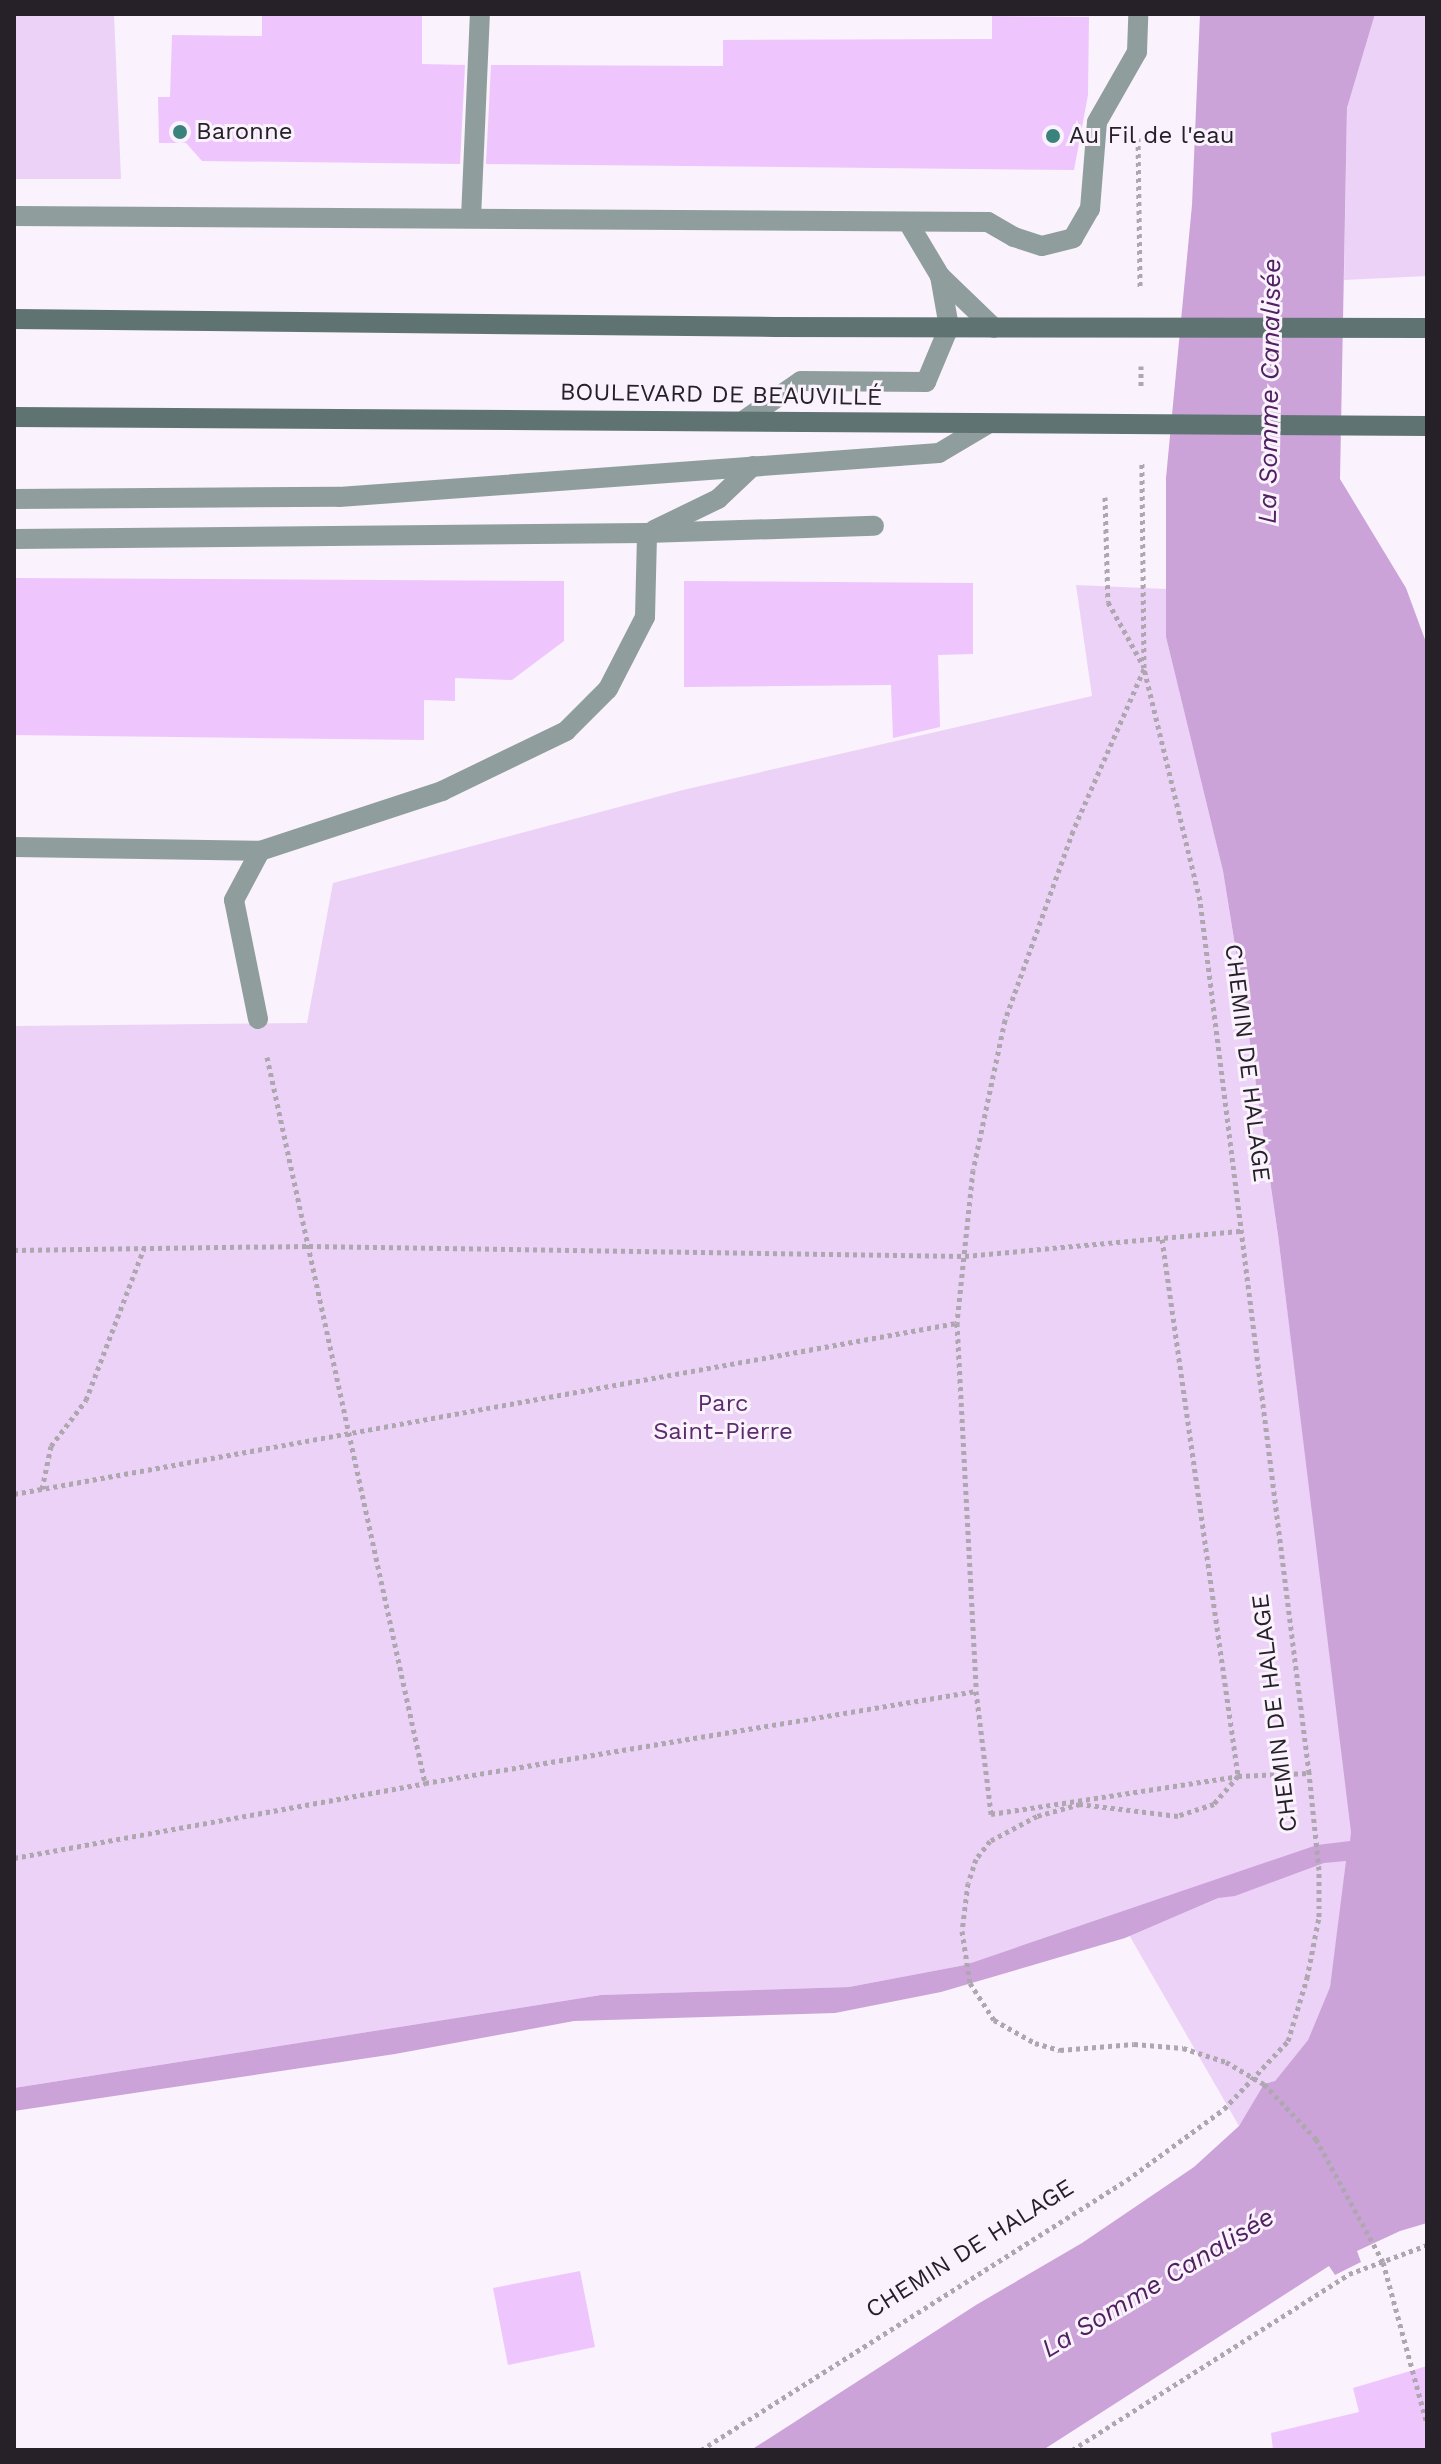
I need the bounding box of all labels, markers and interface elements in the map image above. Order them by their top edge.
place label: Baronne [196,118,293,146]
place label: Au Fil de l'eau [1069,122,1235,150]
marker: Baronne [171,123,189,141]
marker: Au Fil de l'eau [1044,127,1062,145]
water label: La Somme Canalisée [1252,258,1288,524]
street label: BOULEVARD DE BEAUVILLÉ [560,378,882,412]
street label: CHEMIN DE HALAGE [1218,942,1276,1184]
park label: Parc Saint-Pierre [653,1390,793,1446]
street label: CHEMIN DE HALAGE [1246,1592,1304,1834]
street label: CHEMIN DE HALAGE [861,2173,1079,2325]
water label: La Somme Canalisée [1036,2201,1280,2365]

